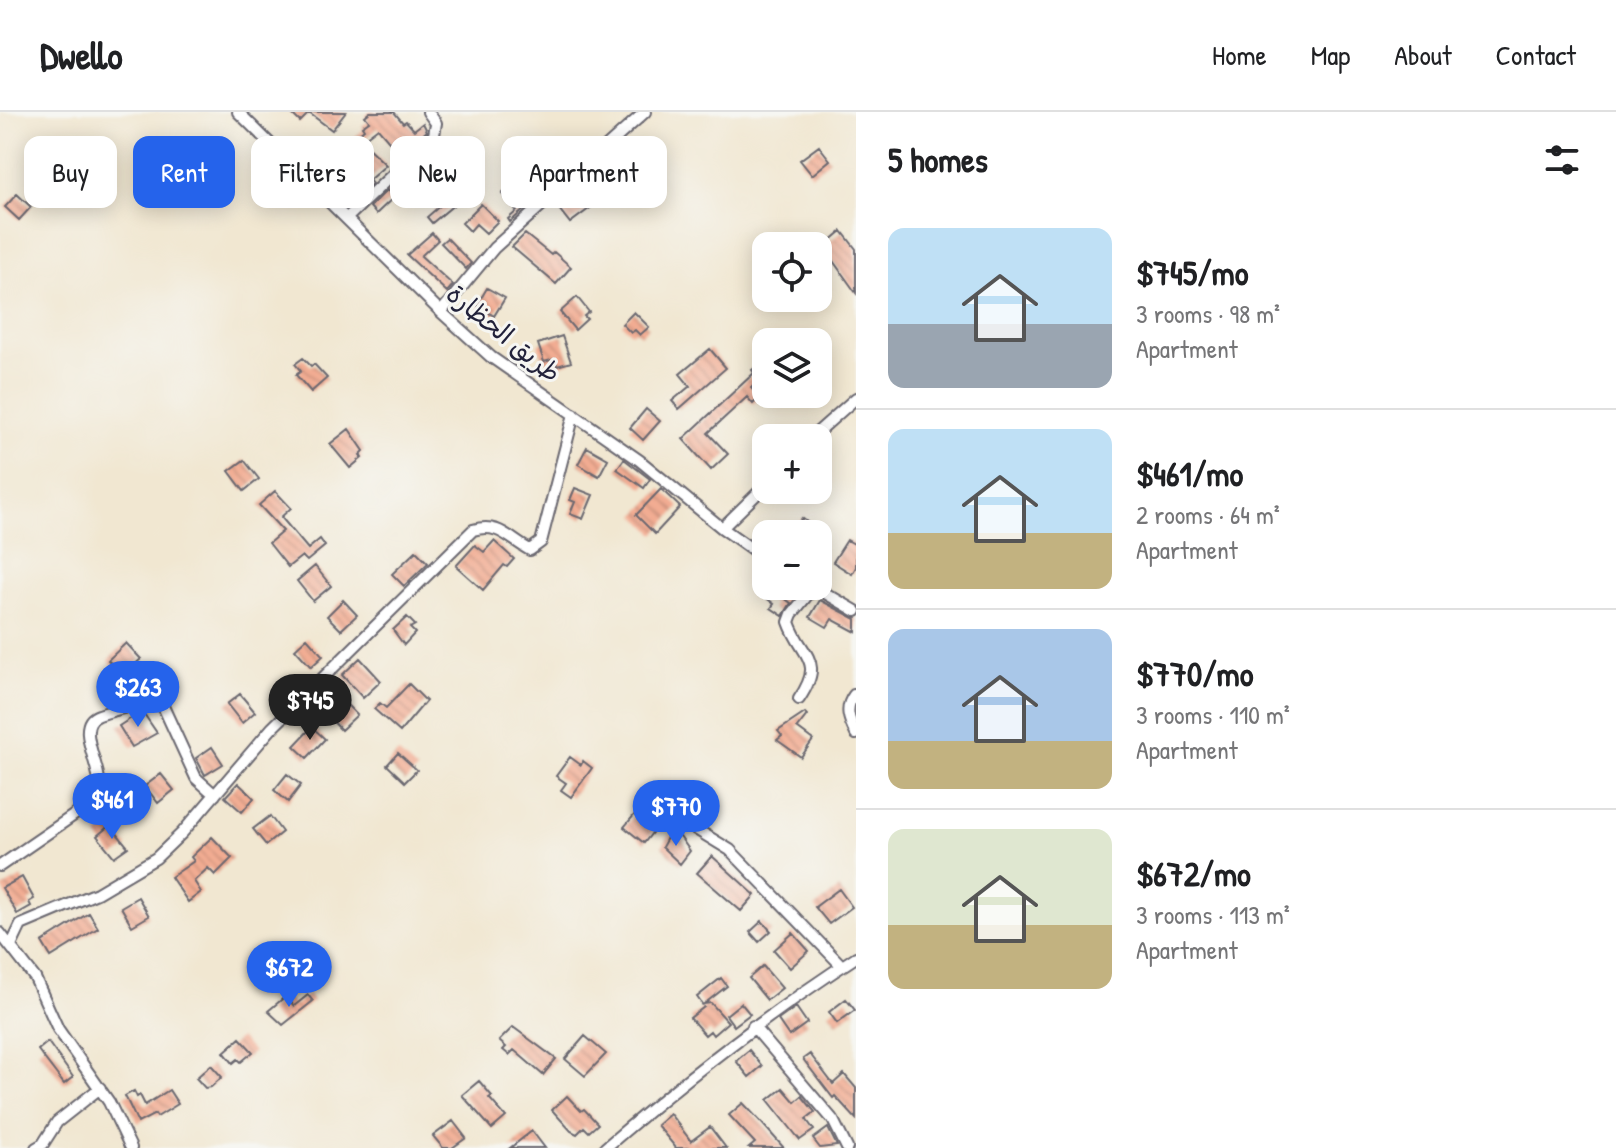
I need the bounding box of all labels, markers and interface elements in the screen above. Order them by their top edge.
text: Dwello [40,29,122,81]
text: Home [1212,36,1267,74]
text: Map [1311,36,1350,74]
text: About [1394,36,1452,74]
text: Contact [1496,36,1576,74]
chip: Buy [24,136,117,208]
chip: Rent [133,136,235,208]
chip: Filters [251,136,374,208]
chip: New [390,136,485,208]
chip: Apartment [501,136,667,208]
text: 5 homes [888,137,988,183]
icon: filters [1540,138,1584,182]
map controls [752,232,832,600]
button: locate [752,232,832,312]
text: $745/mo [1136,250,1248,296]
icon: home [952,260,1048,356]
street label: طريق الحظارة [439,276,569,390]
text: 3 rooms · 98 m² [1136,296,1280,331]
button: layers [752,328,832,408]
text: Apartment [1136,331,1238,366]
button: + [752,424,832,504]
text: $461/mo [1136,451,1243,497]
icon: home [952,461,1048,557]
text: 2 rooms · 64 m² [1136,497,1280,532]
button: − [752,520,832,600]
text: Apartment [1136,532,1238,567]
text: $770/mo [1136,651,1253,697]
pin: $263 [91,661,185,729]
icon: home [952,661,1048,757]
text: $263 [114,669,162,704]
pin: $745 [263,674,357,742]
text: $745 [287,682,333,717]
text: 3 rooms · 110 m² [1136,697,1290,732]
text: Apartment [1136,732,1238,767]
pin: $461 [65,773,159,841]
pin: $770 [629,780,723,848]
text: $461 [91,781,133,816]
text: $770 [651,788,701,823]
text: $672/mo [1136,851,1251,897]
icon: home [952,861,1048,957]
text: 3 rooms · 113 m² [1136,897,1290,932]
text: Apartment [1136,932,1238,967]
pin: $672 [242,941,336,1009]
text: $672 [265,949,313,984]

